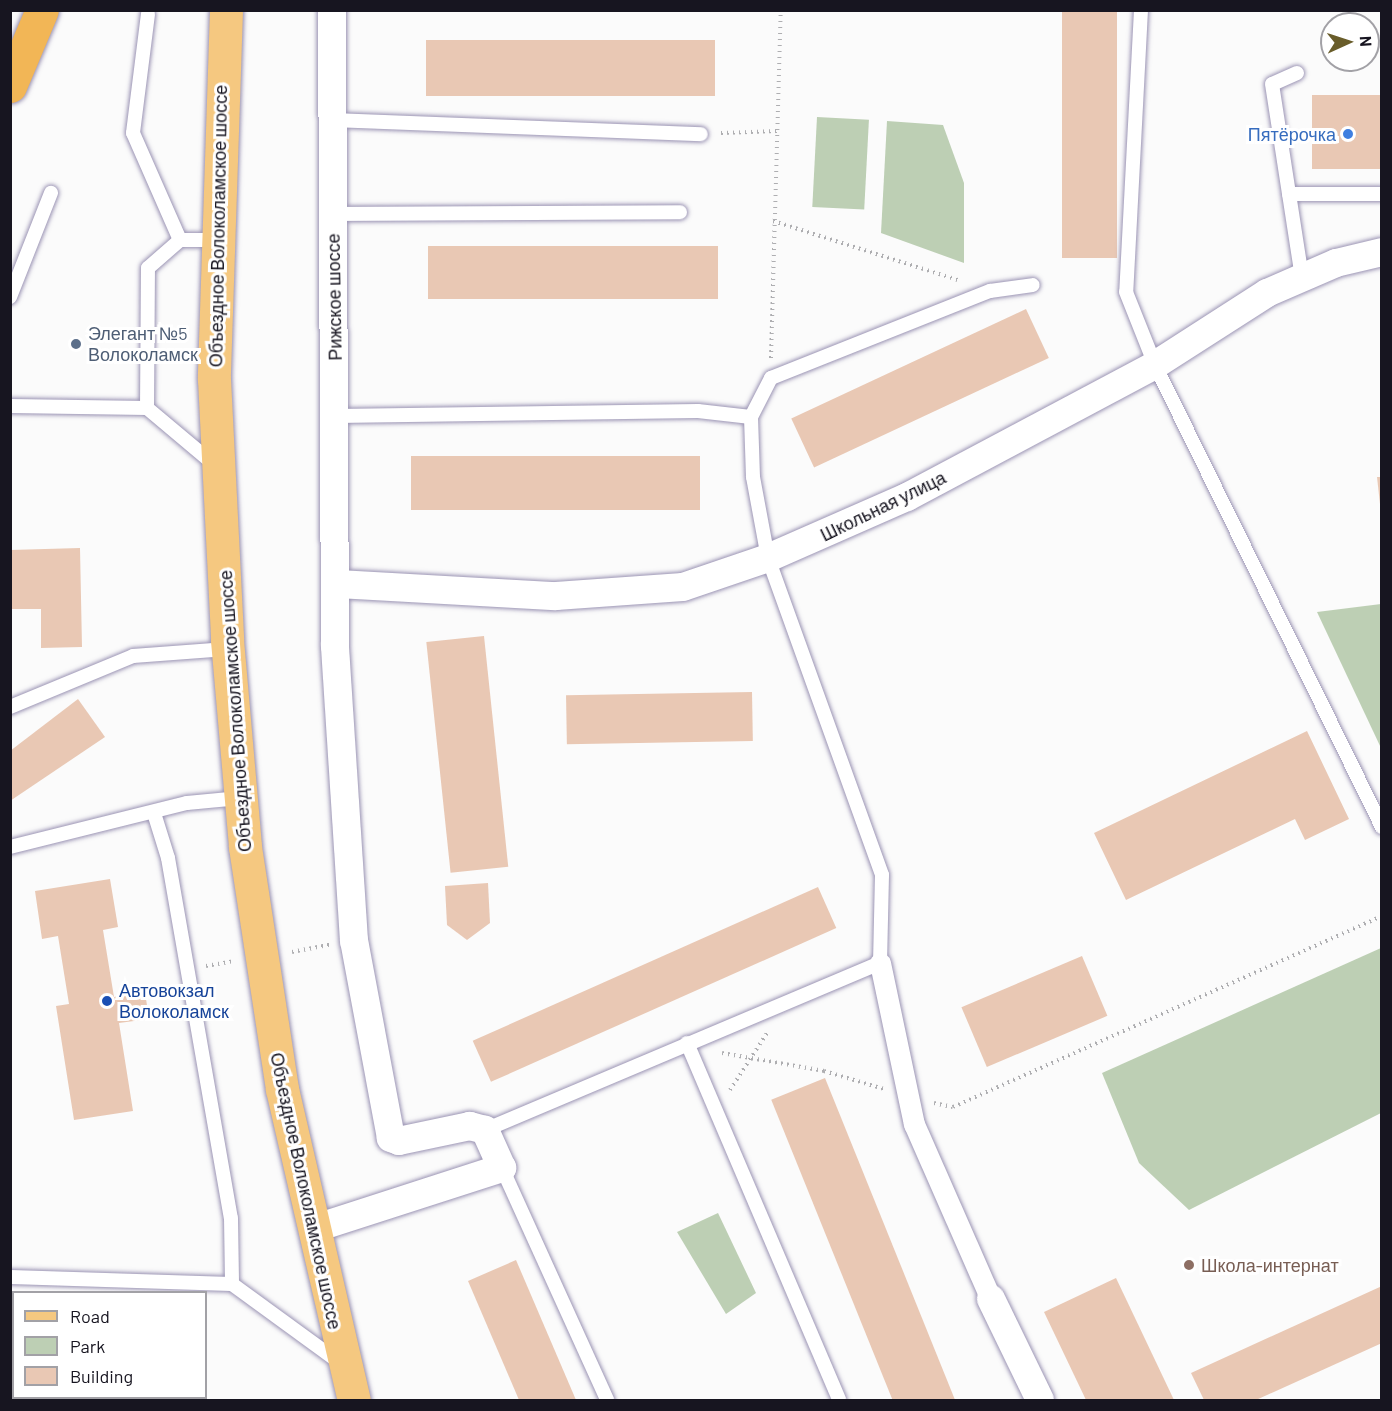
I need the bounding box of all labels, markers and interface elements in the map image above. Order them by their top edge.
north arrow [1320,12,1380,72]
text: N [1357,35,1376,47]
street label: Объездное Волоколамское шоссе [205,85,231,367]
place label: Пятёрочка [1248,123,1336,145]
marker: Пятёрочка [1341,127,1355,141]
street label: Рижское шоссе [322,233,346,361]
place label: Элегант №5 Волоколамск [88,323,198,366]
marker: Элегант №5 Волоколамск [69,337,83,351]
street label: Школьная улица [817,466,949,546]
street label: Объездное Волоколамское шоссе [214,569,256,853]
place label: Автовокзал Волоколамск [119,980,229,1022]
marker: Автовокзал Волоколамск [100,994,114,1008]
street label: Объездное Волоколамское шоссе [266,1051,346,1331]
place label: Школа-интернат [1201,1254,1339,1276]
marker: Школа-интернат [1182,1258,1196,1272]
legend [12,1291,207,1399]
text: Road [70,1305,110,1327]
text: Park [70,1335,105,1357]
text: Building [70,1365,133,1387]

